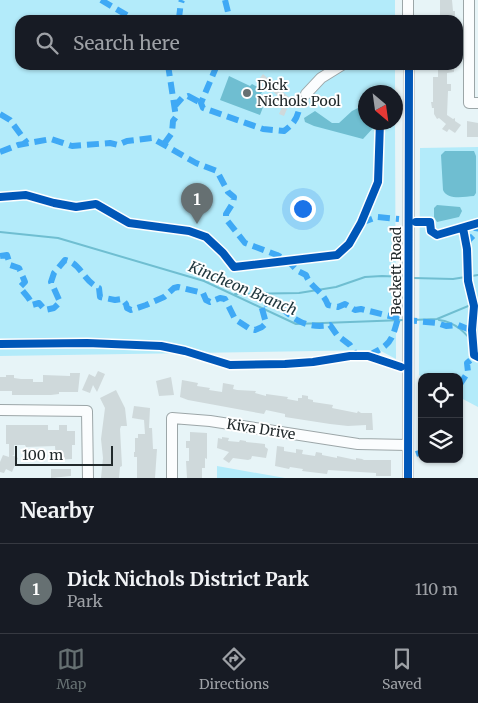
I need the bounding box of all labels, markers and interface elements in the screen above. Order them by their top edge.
search box [15,15,463,70]
icon: search [33,29,61,57]
text: Search here [73,31,180,55]
place label: Dick Nichols Pool [257,76,341,110]
north arrow [358,85,403,130]
marker: Dick Nichols Pool [241,87,253,99]
pin: 1 [181,183,213,224]
your location [290,196,316,222]
street label: Beckett Road [387,226,405,315]
water label: Kincheon Branch [185,256,300,319]
map controls [418,373,463,463]
button: locate [418,373,463,418]
street label: Kiva Drive [225,415,297,443]
button: layers [418,418,463,463]
scale bar [15,443,112,466]
text: 100 m [22,446,63,464]
text: Nearby [20,497,94,524]
text: Dick Nichols District Park [67,567,309,591]
text: 1 [32,579,40,599]
text: 110 m [415,579,458,599]
text: Park [67,591,103,611]
tab: Map [56,645,86,693]
tab: Directions [199,645,269,693]
tab: Saved [382,645,422,693]

